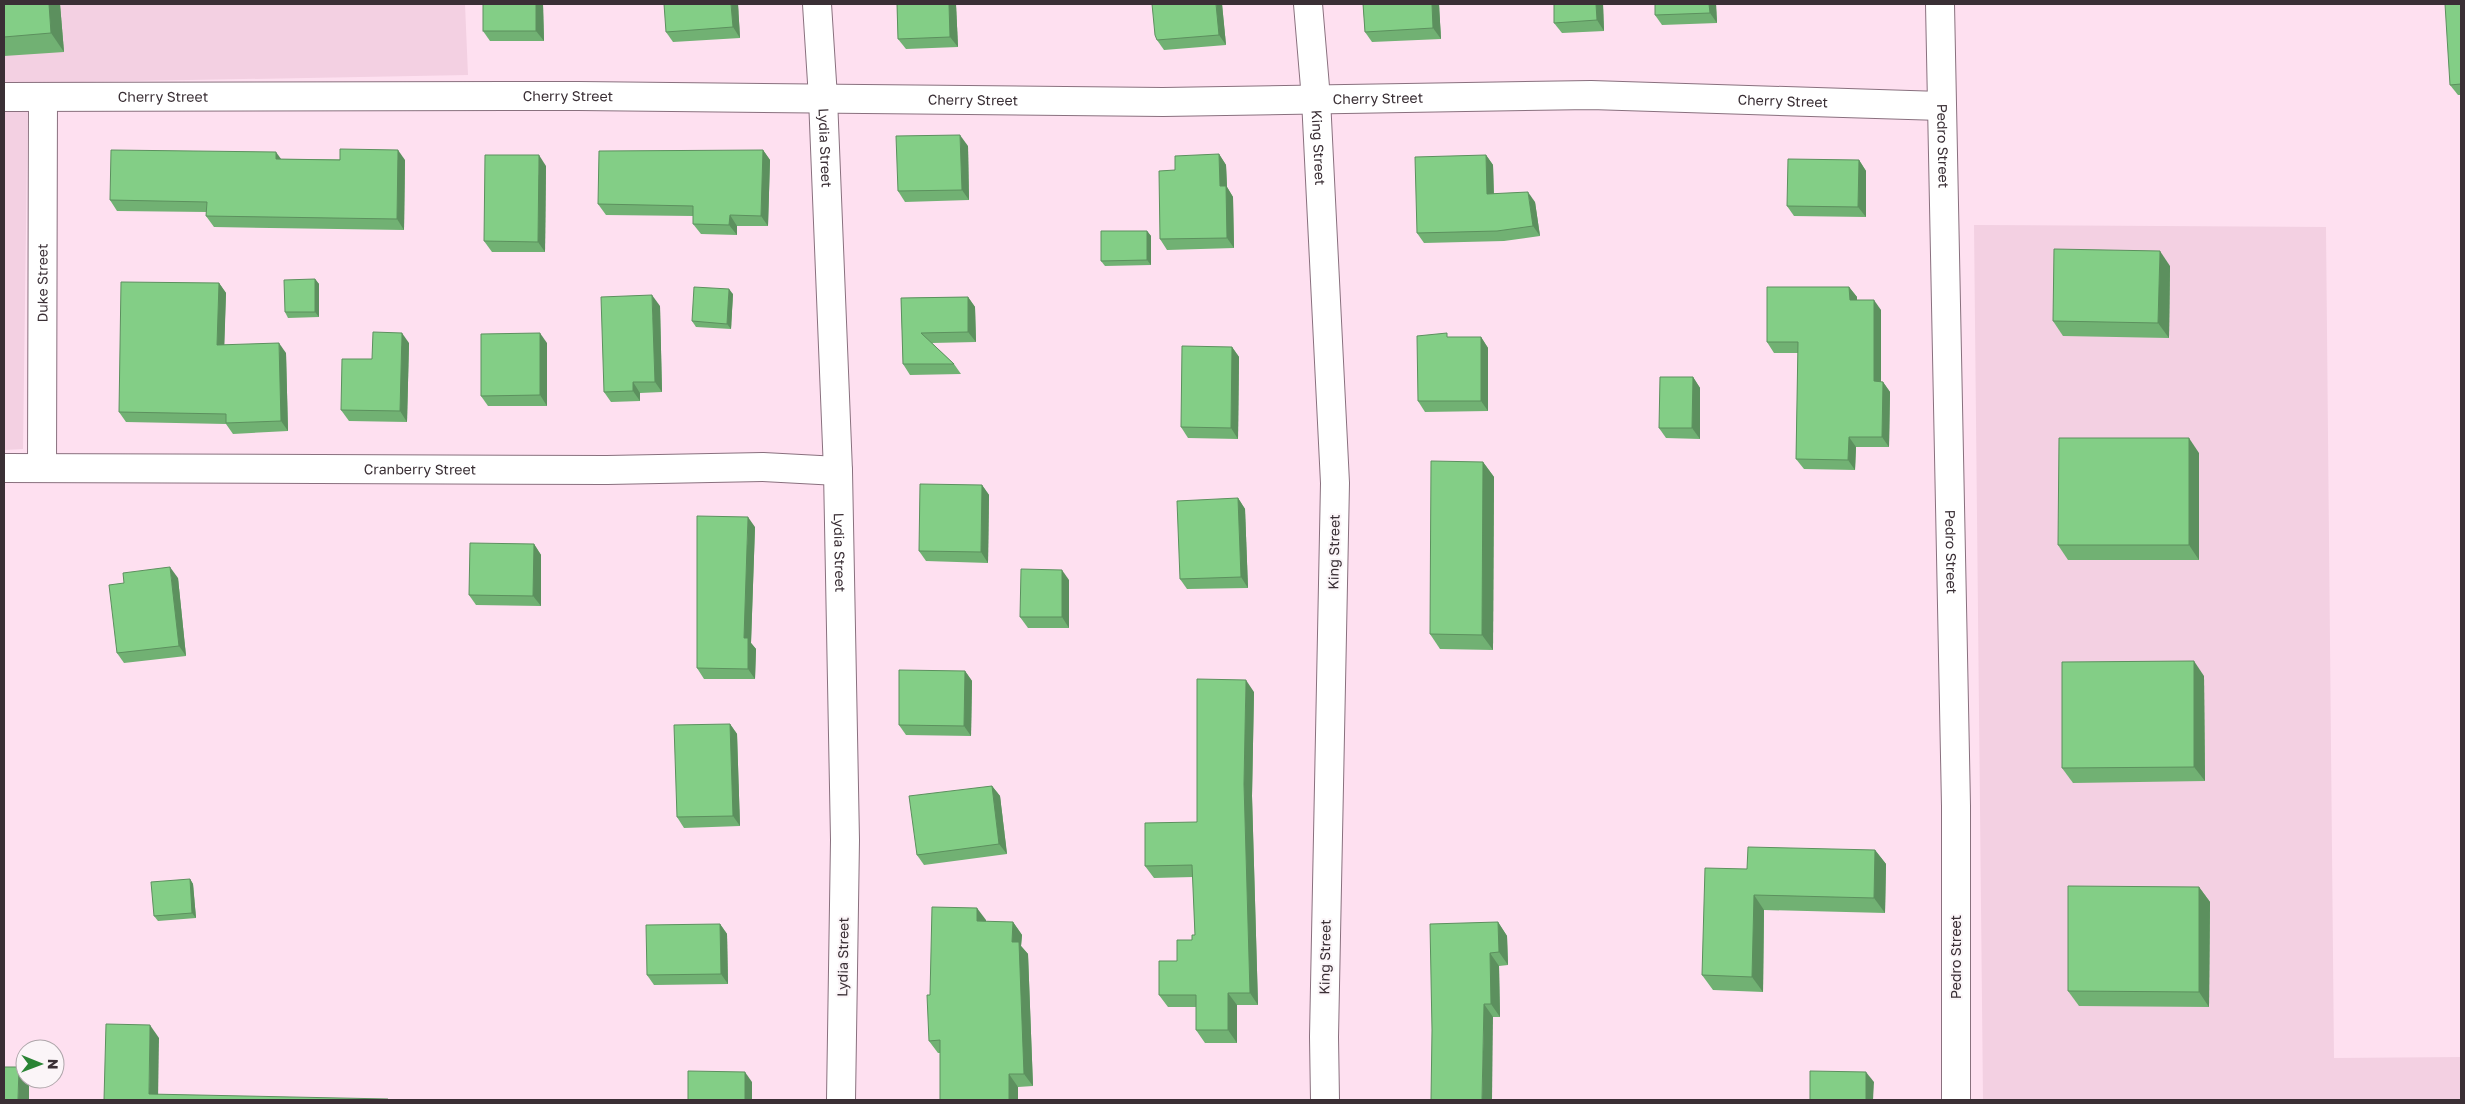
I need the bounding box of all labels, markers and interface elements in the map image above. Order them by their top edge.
street label: Cherry Street [523,87,613,104]
street label: Cherry Street [118,88,208,105]
street label: Cherry Street [1333,89,1423,107]
street label: Cherry Street [928,91,1018,109]
street label: Cherry Street [1737,91,1828,110]
street label: Pedro Street [1934,104,1953,188]
street label: Lydia Street [815,108,836,188]
street label: King Street [1309,109,1329,186]
street label: Duke Street [33,243,51,323]
street label: Cranberry Street [364,460,476,478]
street label: Pedro Street [1942,509,1961,594]
street label: Lydia Street [831,512,849,593]
street label: King Street [1324,514,1343,590]
street label: Pedro Street [1947,915,1964,999]
street label: Lydia Street [833,917,852,997]
street label: King Street [1315,919,1334,995]
north arrow [15,1039,65,1089]
text: N [45,1059,62,1070]

